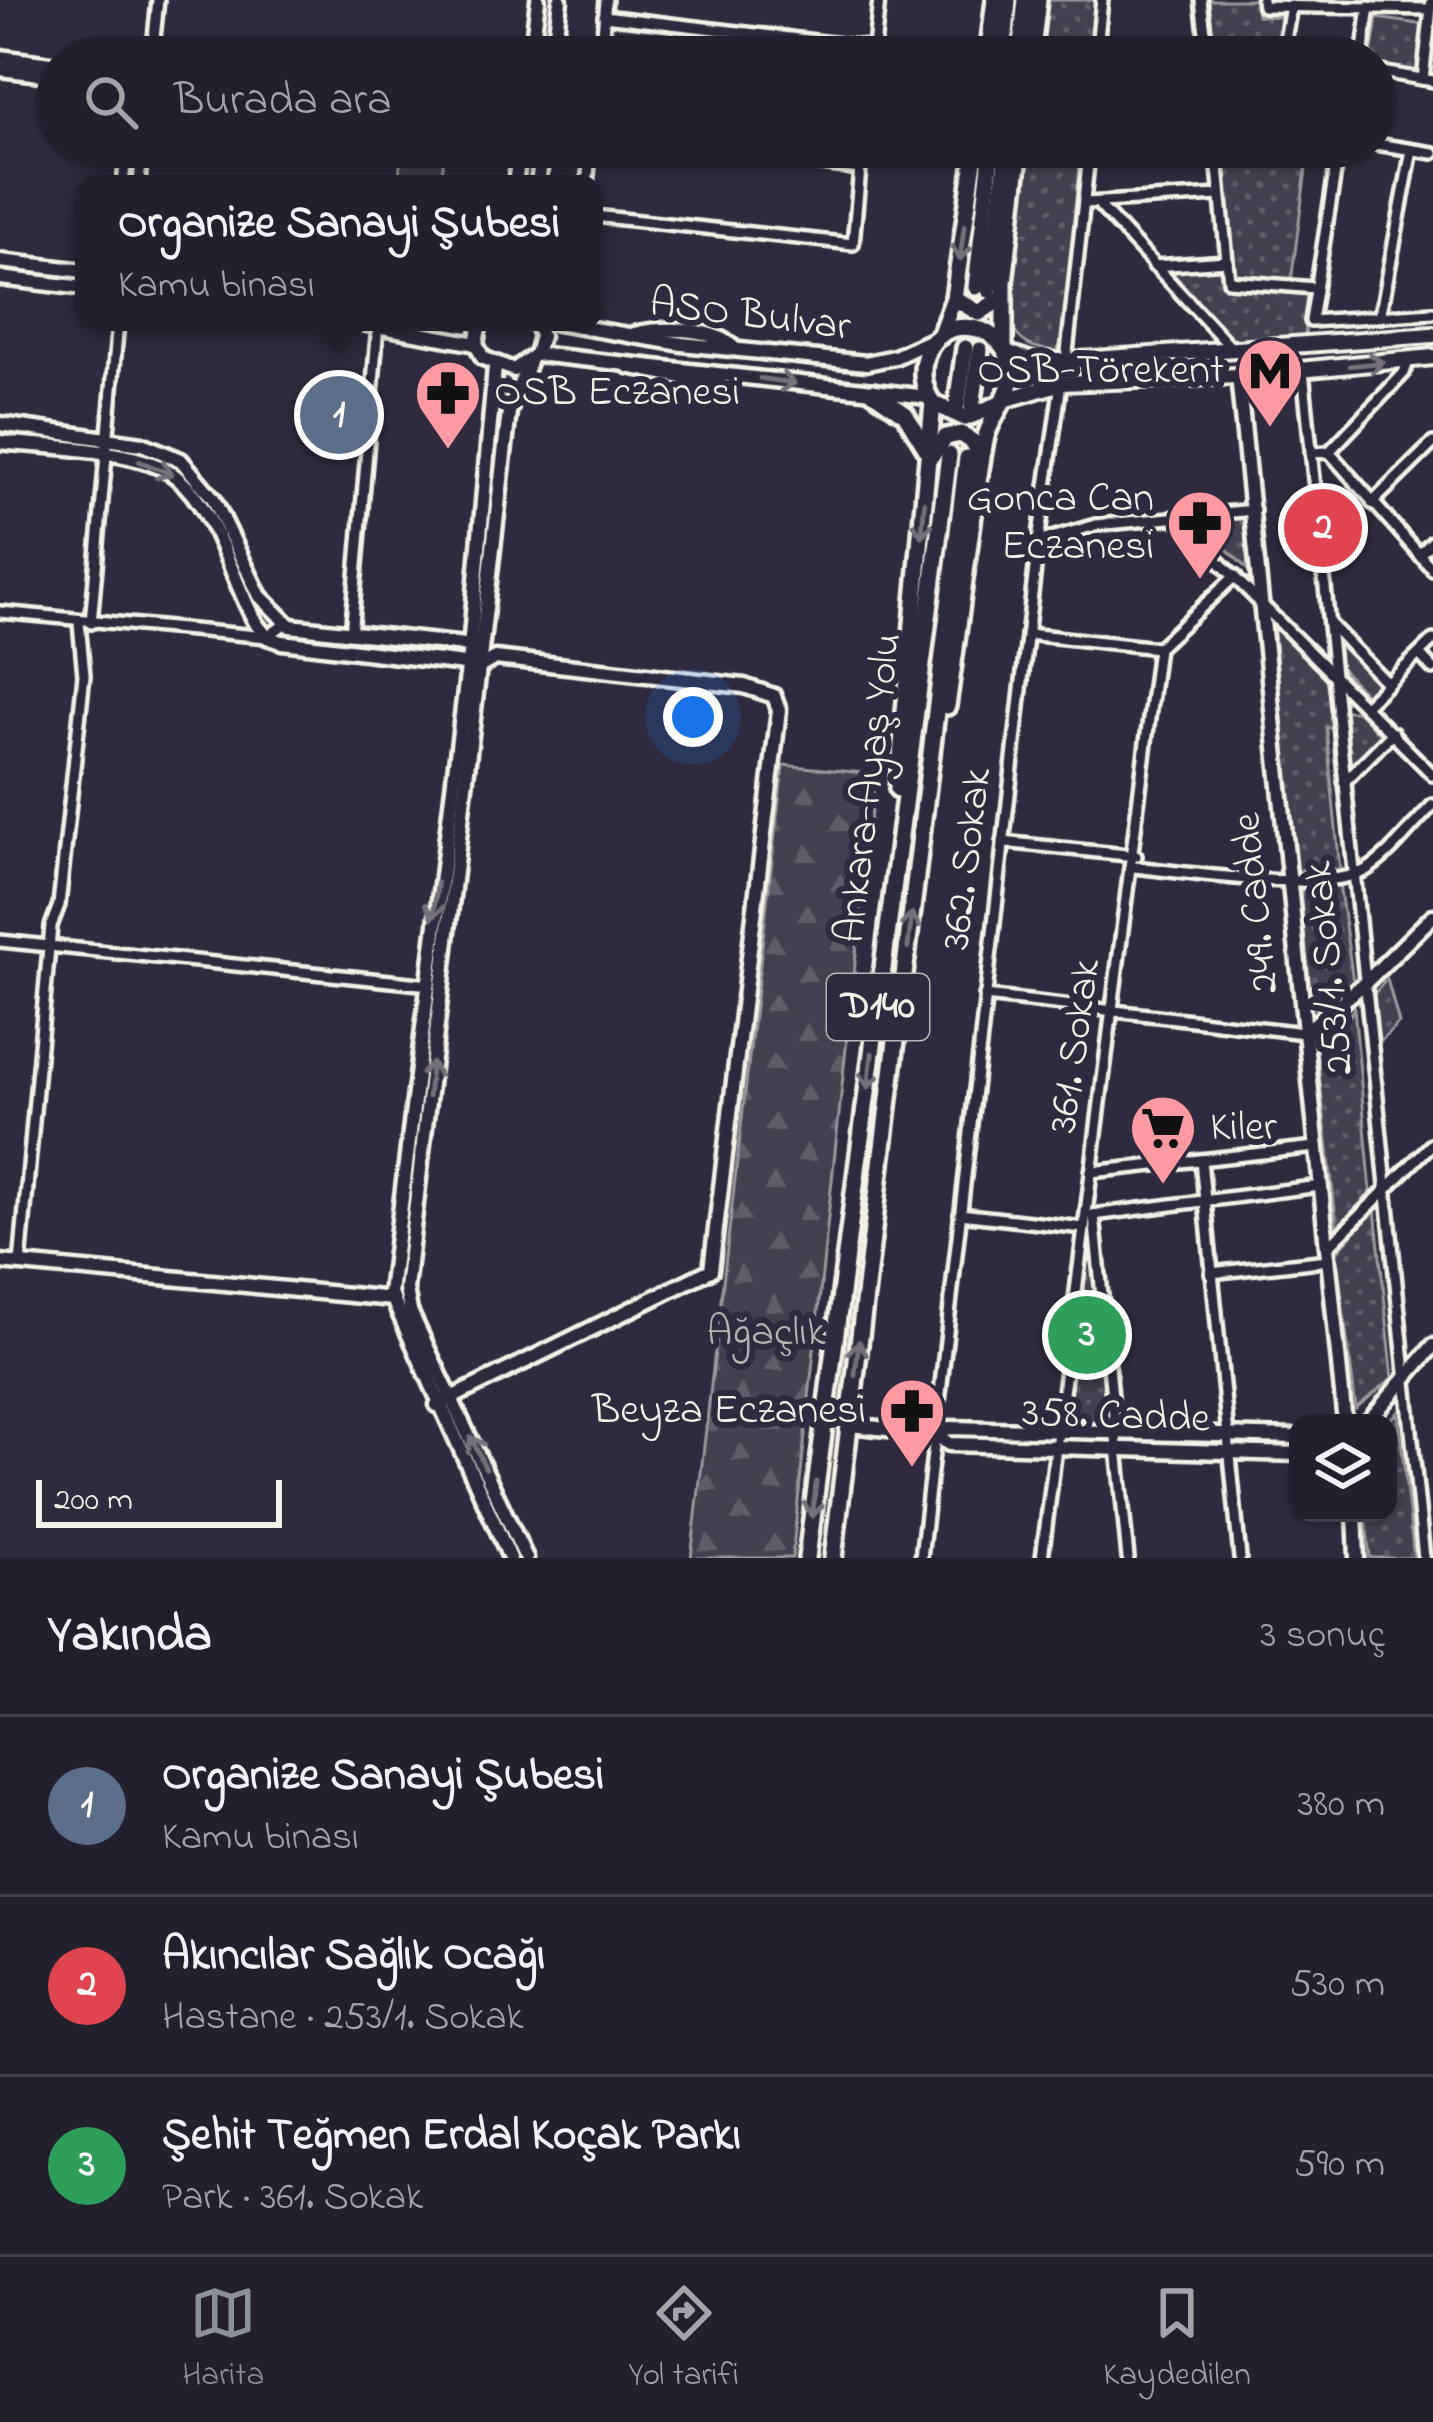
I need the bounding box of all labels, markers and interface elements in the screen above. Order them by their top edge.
search box [36,36,1397,168]
icon: search [78,69,144,135]
text: Burada ara [174,69,392,135]
popup [75,175,603,331]
text: Organize Sanayi Şubesi [118,192,560,258]
one-way arrow [950,223,973,262]
text: Kamu binası [118,258,315,315]
street label: ASO Bulvar [646,273,855,359]
metro station icon: OSB-Törekent [1235,336,1305,430]
place label: OSB-Törekent [977,341,1224,402]
one-way arrow [1346,352,1385,375]
pharmacy icon: OSB Eczanesi [413,358,483,452]
place label: OSB Eczanesi [494,363,740,424]
pin: 1 [300,370,378,460]
one-way arrow [757,370,796,393]
one-way arrow [137,459,174,481]
place label: Gonca Can Eczanesi [967,469,1154,578]
pin: 2 [1284,483,1362,573]
pharmacy icon: Gonca Can Eczanesi [1165,488,1235,582]
one-way arrow [911,500,934,539]
street label: Ankara-Ayaş Yolu [821,629,919,947]
your location [663,687,723,747]
street label: 362. Sokak [927,764,1009,953]
street label: 249. Cadde [1217,809,1297,997]
street label: 253/1. Sokak [1288,857,1372,1078]
one-way arrow [424,881,446,920]
one-way arrow [899,911,921,950]
street label: 361. Sokak [1034,954,1118,1137]
road number: D140 [827,974,929,1040]
one-way arrow [858,1051,880,1090]
one-way arrow [419,1060,441,1099]
supermarket icon: Kiler [1128,1093,1198,1187]
place label: Kiler [1210,1098,1278,1159]
pin: 3 [1048,1290,1126,1380]
park label: Ağaçlık [706,1303,826,1364]
one-way arrow [847,1340,869,1379]
pharmacy icon: Beyza Eczanesi [877,1376,947,1470]
place label: Beyza Eczanesi [591,1381,866,1442]
street label: 358. Cadde [1021,1383,1211,1451]
map controls [1289,1414,1397,1522]
button: layers [1289,1414,1397,1522]
one-way arrow [465,1435,487,1471]
scale bar [36,1474,282,1527]
text: 200 m [54,1477,133,1525]
one-way arrow [802,1480,825,1519]
text: Yakında [48,1599,212,1674]
text: 3 sonuç [1260,1608,1385,1665]
text: Organize Sanayi Şubesi [162,1744,604,1810]
text: 1 [81,1777,93,1834]
text: 380 m [1297,1777,1385,1834]
text: Kamu binası [162,1810,359,1867]
text: Akıncılar Sağlık Ocağı [162,1924,545,1990]
text: 2 [77,1957,97,2014]
text: 530 m [1290,1957,1385,2014]
text: Hastane · 253/1. Sokak [162,1990,524,2047]
text: Şehit Teğmen Erdal Koçak Parkı [162,2104,741,2170]
text: 3 [79,2137,95,2194]
text: 590 m [1294,2137,1385,2194]
text: Park · 361. Sokak [162,2170,423,2227]
tab: Harita [182,2280,264,2400]
tab: Yol tarifi [629,2280,739,2400]
tab: Kaydedilen [1103,2280,1251,2400]

